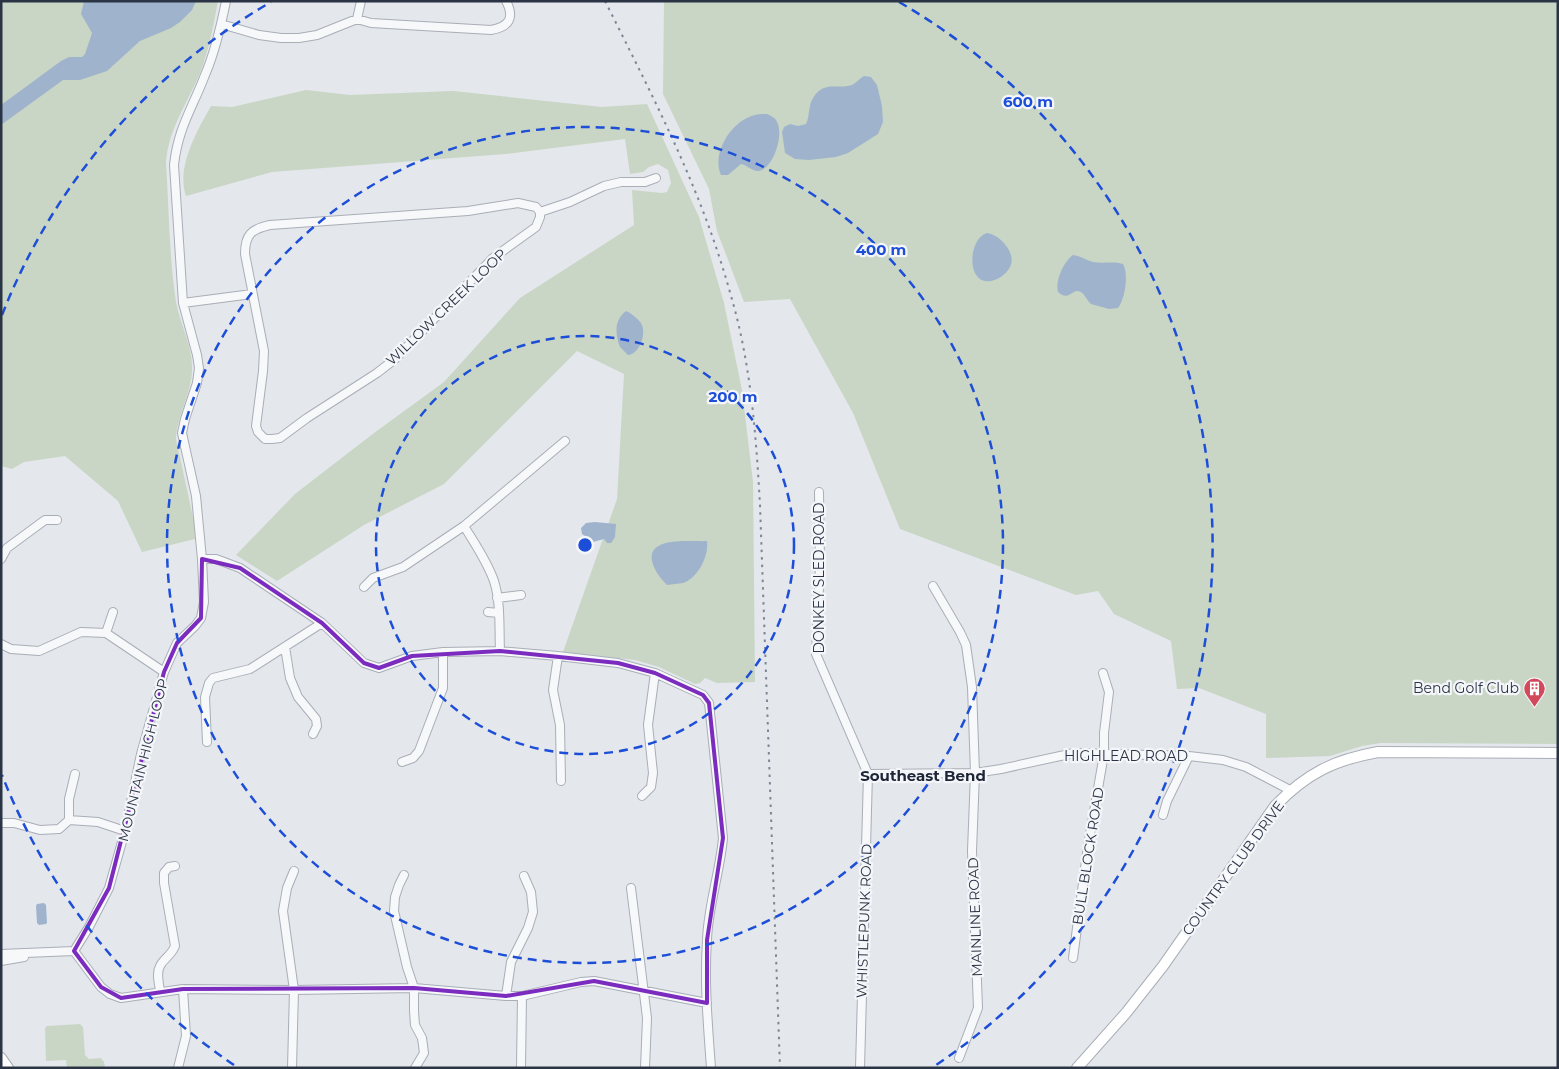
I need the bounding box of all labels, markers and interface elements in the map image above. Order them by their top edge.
text: 600 m [1003,92,1053,111]
text: 400 m [856,240,906,259]
street label: WILLOW CREEK LOOP [382,245,510,369]
text: 200 m [708,387,758,406]
street label: DONKEY SLED ROAD [810,502,828,654]
centre of rings [576,536,594,554]
building icon: Bend Golf Club [1523,676,1547,707]
street label: MOUNTAIN HIGH LOOP [114,677,172,843]
place label: Bend Golf Club [1413,679,1519,697]
street label: HIGHLEAD ROAD [1064,747,1188,765]
district label: Southeast Bend [860,766,986,785]
street label: BULL BLOCK ROAD [1068,786,1108,926]
street label: COUNTRY CLUB DRIVE [1178,797,1288,939]
street label: WHISTLEPUNK ROAD [852,843,876,999]
street label: MAINLINE ROAD [964,857,986,977]

